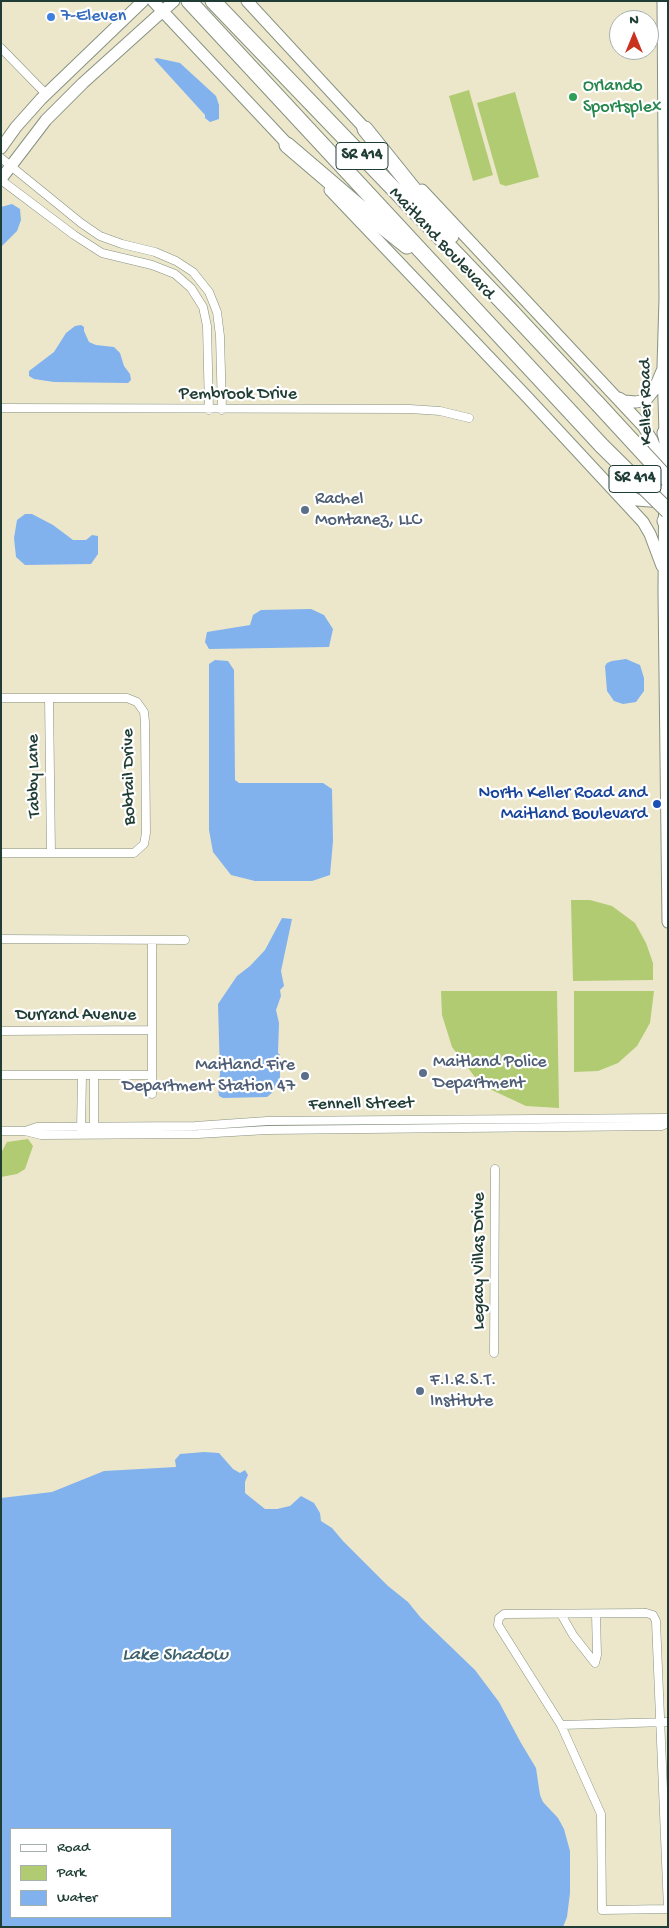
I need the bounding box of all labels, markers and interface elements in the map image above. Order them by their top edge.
place label: 7-Eleven [61,6,126,28]
north arrow [609,10,659,60]
marker: 7-Eleven [45,11,57,23]
text: N [629,12,639,29]
place label: Orlando Sportsplex [583,76,661,118]
marker: Orlando Sportsplex [567,91,579,103]
road number: SR 414 [336,142,388,170]
street label: Maitland Boulevard [383,183,499,305]
street label: Keller Road [635,359,659,445]
street label: Pembrook Drive [179,384,297,406]
road number: SR 414 [609,466,661,492]
place label: Rachel Montanez, LLC [315,489,421,532]
marker: Rachel Montanez, LLC [299,504,311,516]
street label: Bobtail Drive [118,728,142,826]
street label: Tabby Lane [23,734,47,818]
place label: North Keller Road and Maitland Boulevard [479,783,647,826]
marker: North Keller Road and Maitland Boulevard [651,798,663,810]
street label: Durrand Avenue [16,1005,136,1027]
place label: Maitland Police Department [433,1052,547,1094]
place label: Maitland Fire Department Station 47 [122,1055,295,1098]
marker: Maitland Police Department [417,1067,429,1079]
marker: Maitland Fire Department Station 47 [299,1070,311,1082]
street label: Fennell Street [308,1093,414,1117]
street label: Legacy Villas Drive [469,1192,491,1330]
place label: F.I.R.S.T. Institute [430,1370,497,1412]
marker: F.I.R.S.T. Institute [414,1385,426,1397]
water label: Lake Shadow [122,1645,228,1667]
legend [10,1828,172,1918]
text: Road [57,1839,90,1857]
text: Park [57,1864,86,1882]
text: Water [57,1889,97,1907]

